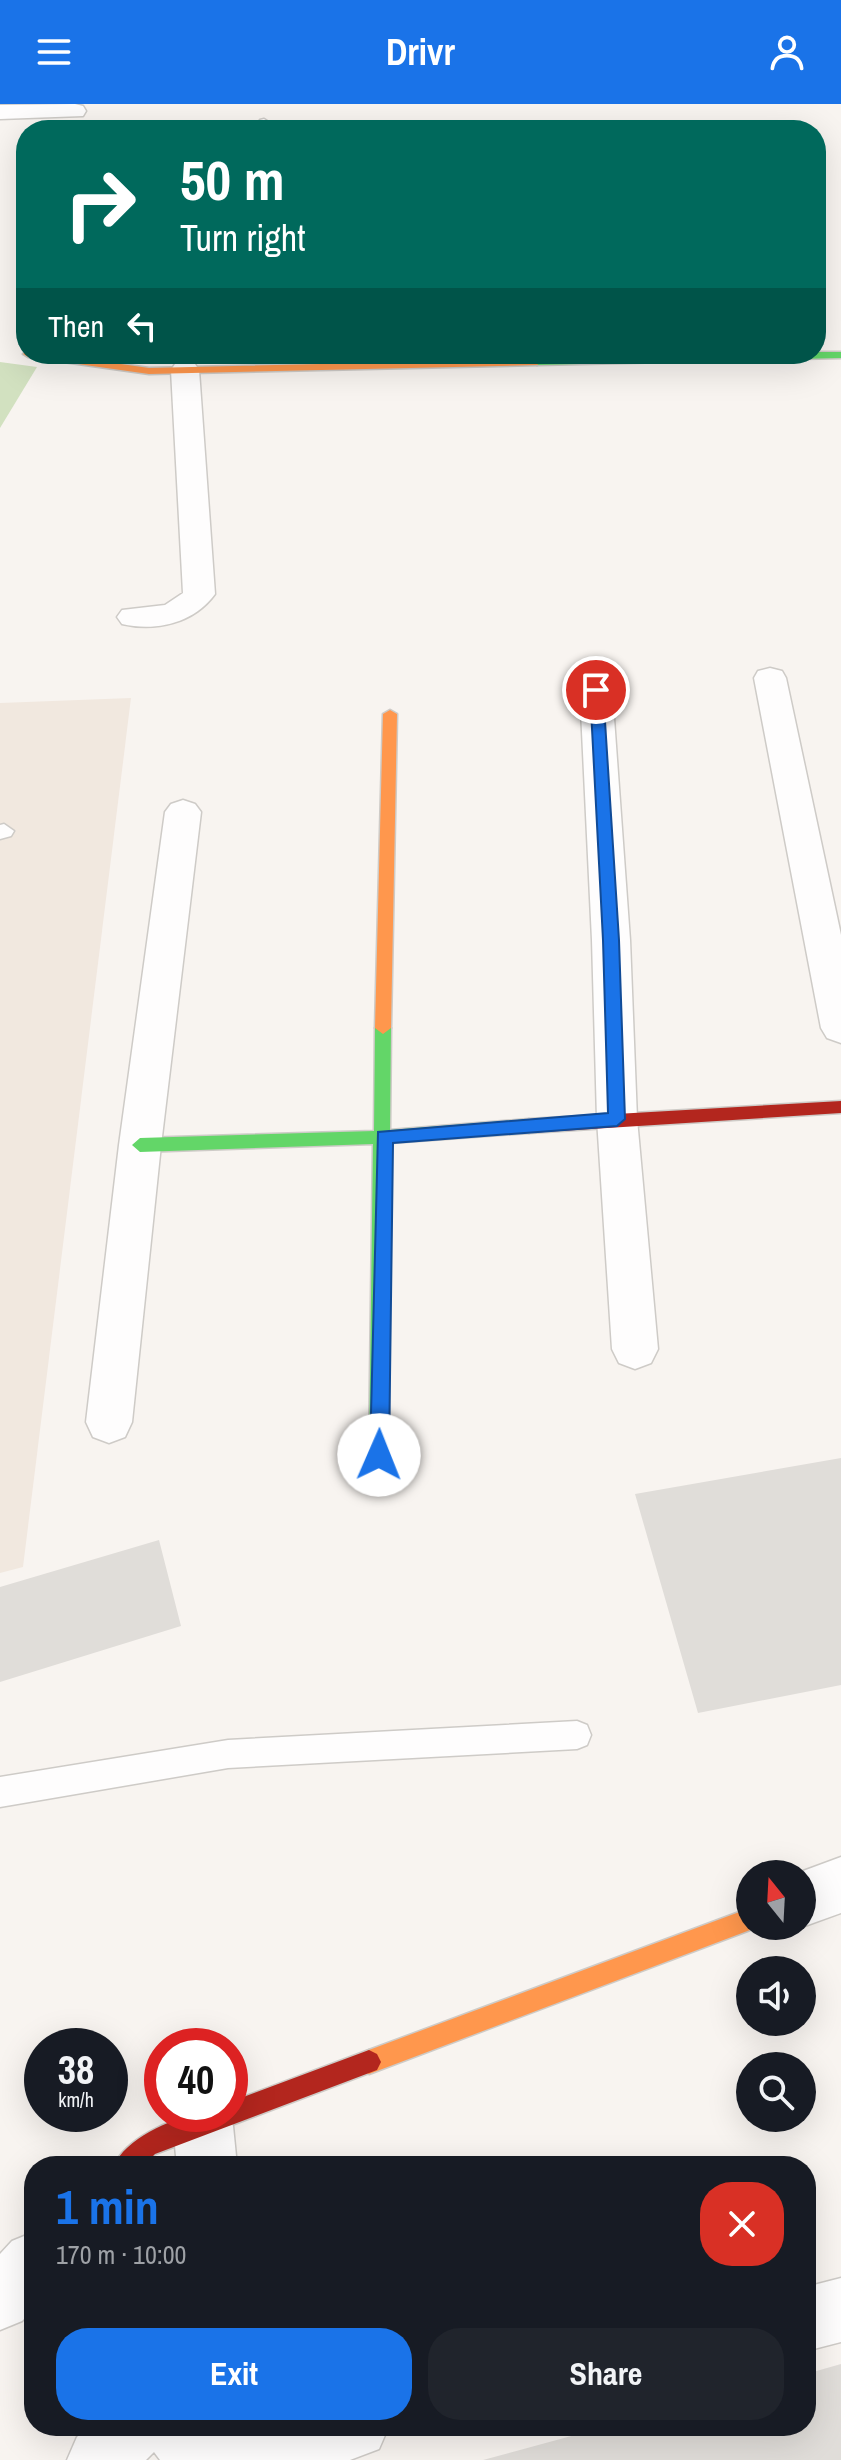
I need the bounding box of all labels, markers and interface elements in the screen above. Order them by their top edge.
text: Drivr [386,28,455,76]
icon: menu [32,30,76,74]
icon: person [765,30,809,74]
text: 50 m [180,142,285,217]
icon: right [48,152,152,256]
text: Turn right [180,214,305,262]
icon: left [120,304,164,348]
text: Then [48,306,104,346]
pin [562,656,630,724]
icon: arrive [574,668,618,712]
position arrow [337,1413,421,1497]
north arrow [736,1860,816,1940]
map controls [736,1860,816,2132]
button: sound [736,1956,816,2036]
speed limit sign: 40 [144,2028,248,2132]
text: 38 [58,2043,94,2096]
button: search [736,2052,816,2132]
text: km/h [58,2086,94,2113]
text: 1 min [56,2174,159,2239]
button: close [700,2182,784,2266]
text: 170 m · 10:00 [56,2237,186,2272]
button: Exit [56,2328,412,2420]
button: Share [428,2328,784,2420]

